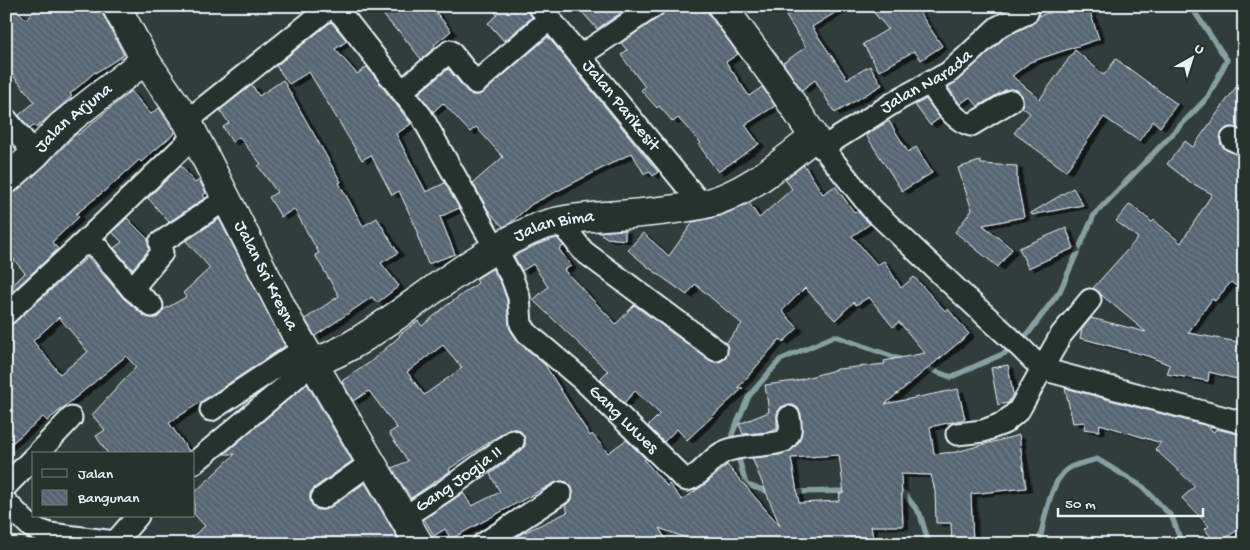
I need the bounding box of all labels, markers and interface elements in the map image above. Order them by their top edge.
north arrow [1168,32,1218,82]
text: U [1190,41,1207,59]
street label: Jalan Narada [877,45,978,119]
street label: Jalan Parikesit [577,56,665,157]
street label: Jalan Arjuna [31,78,118,157]
street label: Jalan Bima [511,206,596,247]
street label: Jalan Sri Kresna [229,218,303,335]
street label: Gang Luwes [584,381,664,459]
street label: Gang Jogja II [412,442,507,517]
legend [32,452,195,518]
text: Jalan [78,466,113,484]
scale bar [1058,485,1202,517]
text: Bangunan [77,490,139,508]
text: 50 m [1065,496,1096,514]

